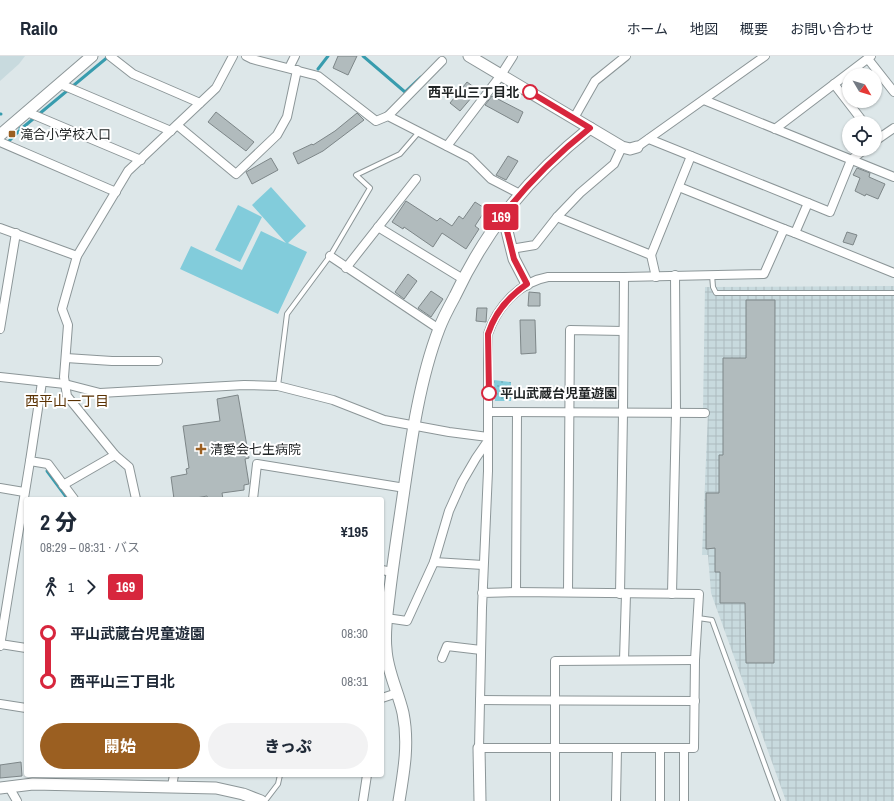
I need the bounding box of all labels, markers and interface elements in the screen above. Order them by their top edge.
text: Railo [20,15,58,41]
text: ホーム [626,20,668,38]
text: 地図 [690,20,718,38]
text: 概要 [740,20,768,38]
text: お問い合わせ [790,20,874,38]
north arrow [842,68,882,108]
map controls [842,68,882,156]
place label: 西平山三丁目北 [428,84,519,101]
marker: 西平山三丁目北 [522,84,538,100]
button: locate [842,116,882,156]
place label: 滝合小学校入口 [20,126,111,143]
marker: 滝合小学校入口 [7,129,17,139]
line badge: 169 [478,204,524,230]
text: 169 [491,208,511,226]
marker: 平山武蔵台児童遊園 [481,385,497,401]
place label: 平山武蔵台児童遊園 [500,385,617,402]
district label: 西平山一丁目 [25,392,109,410]
place label: 清愛会七生病院 [210,441,301,458]
marker: 清愛会七生病院 [195,443,207,455]
text: 2 分 [40,507,77,537]
text: ¥195 [341,521,368,542]
text: 08:29 – 08:31 · バス [40,539,140,556]
icon: walk [40,576,62,598]
icon: forward [80,576,102,598]
text: 169 [116,578,135,596]
text: 1 [68,579,74,596]
text: 平山武蔵台児童遊園 [70,623,205,644]
text: 08:30 [341,625,368,642]
text: 西平山三丁目北 [70,671,175,692]
text: 08:31 [341,673,368,690]
button: 開始 [40,723,200,769]
button: きっぷ [208,723,368,769]

